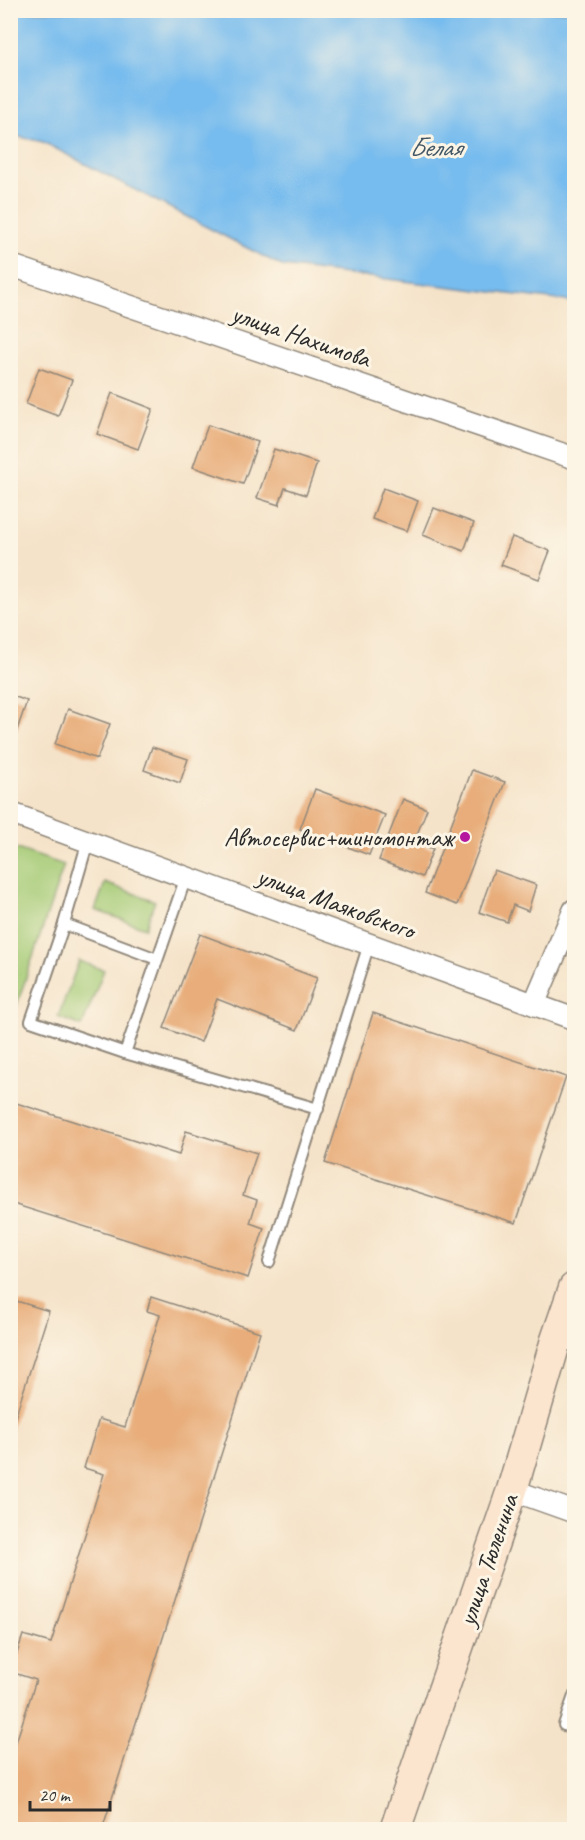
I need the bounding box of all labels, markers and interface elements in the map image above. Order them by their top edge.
water label: Белая [409,130,466,164]
street label: улица Нахимова [226,296,376,376]
place label: Автосервис+шиномонтаж [224,821,456,854]
marker: Автосервис+шиномонтаж [458,830,472,844]
street label: улица Маяковского [251,859,422,948]
street label: улица Тюленина [449,1488,526,1632]
scale bar [30,1774,110,1812]
text: 20 m [39,1784,72,1806]

